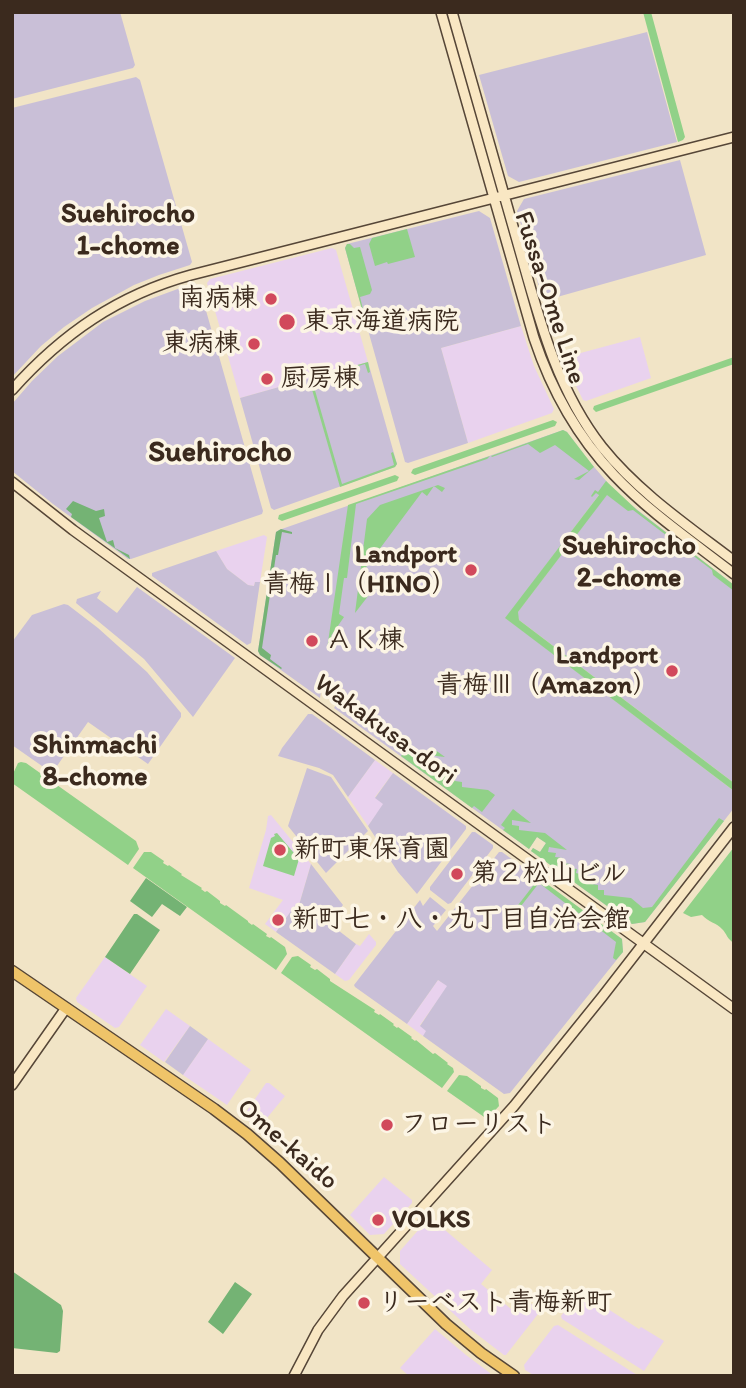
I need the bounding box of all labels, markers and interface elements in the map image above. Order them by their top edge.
district label: Suehirocho 1-chome [61,198,195,264]
street label: Fussa-Ome Line [506,208,592,388]
place label: 南病棟 [179,283,257,315]
marker: 南病棟 [263,291,279,307]
place label: 東京海道病院 [303,306,459,338]
marker: 東京海道病院 [277,312,297,332]
place label: 東病棟 [162,328,240,360]
marker: 東病棟 [246,336,262,352]
place label: 厨房棟 [281,363,359,395]
marker: 厨房棟 [259,371,275,387]
district label: Suehirocho [148,435,292,471]
district label: Suehirocho 2-chome [562,530,696,596]
place label: Landport 青梅Ⅰ（HINO） [263,539,457,600]
marker: Landport 青梅Ⅰ（HINO） [463,562,479,578]
place label: ＡＫ棟 [326,625,404,657]
marker: ＡＫ棟 [304,633,320,649]
place label: Landport 青梅Ⅲ（Amazon） [436,640,658,702]
marker: Landport 青梅Ⅲ（Amazon） [664,663,680,679]
street label: Wakakusa-dori [308,668,462,792]
district label: Shinmachi 8-chome [33,729,157,795]
place label: 新町東保育園 [294,834,450,866]
marker: 新町東保育園 [272,842,288,858]
place label: 第２松山ビル [471,858,627,890]
marker: 第２松山ビル [449,866,465,882]
place label: 新町七・八・九丁目自治会館 [292,904,630,936]
marker: 新町七・八・九丁目自治会館 [270,912,286,928]
street label: Ome-kaido [230,1093,344,1197]
place label: フローリスト [401,1109,557,1141]
marker: フローリスト [379,1117,395,1133]
place label: VOLKS [392,1204,470,1236]
marker: VOLKS [370,1212,386,1228]
place label: リーベスト青梅新町 [378,1287,612,1319]
marker: リーベスト青梅新町 [356,1295,372,1311]

